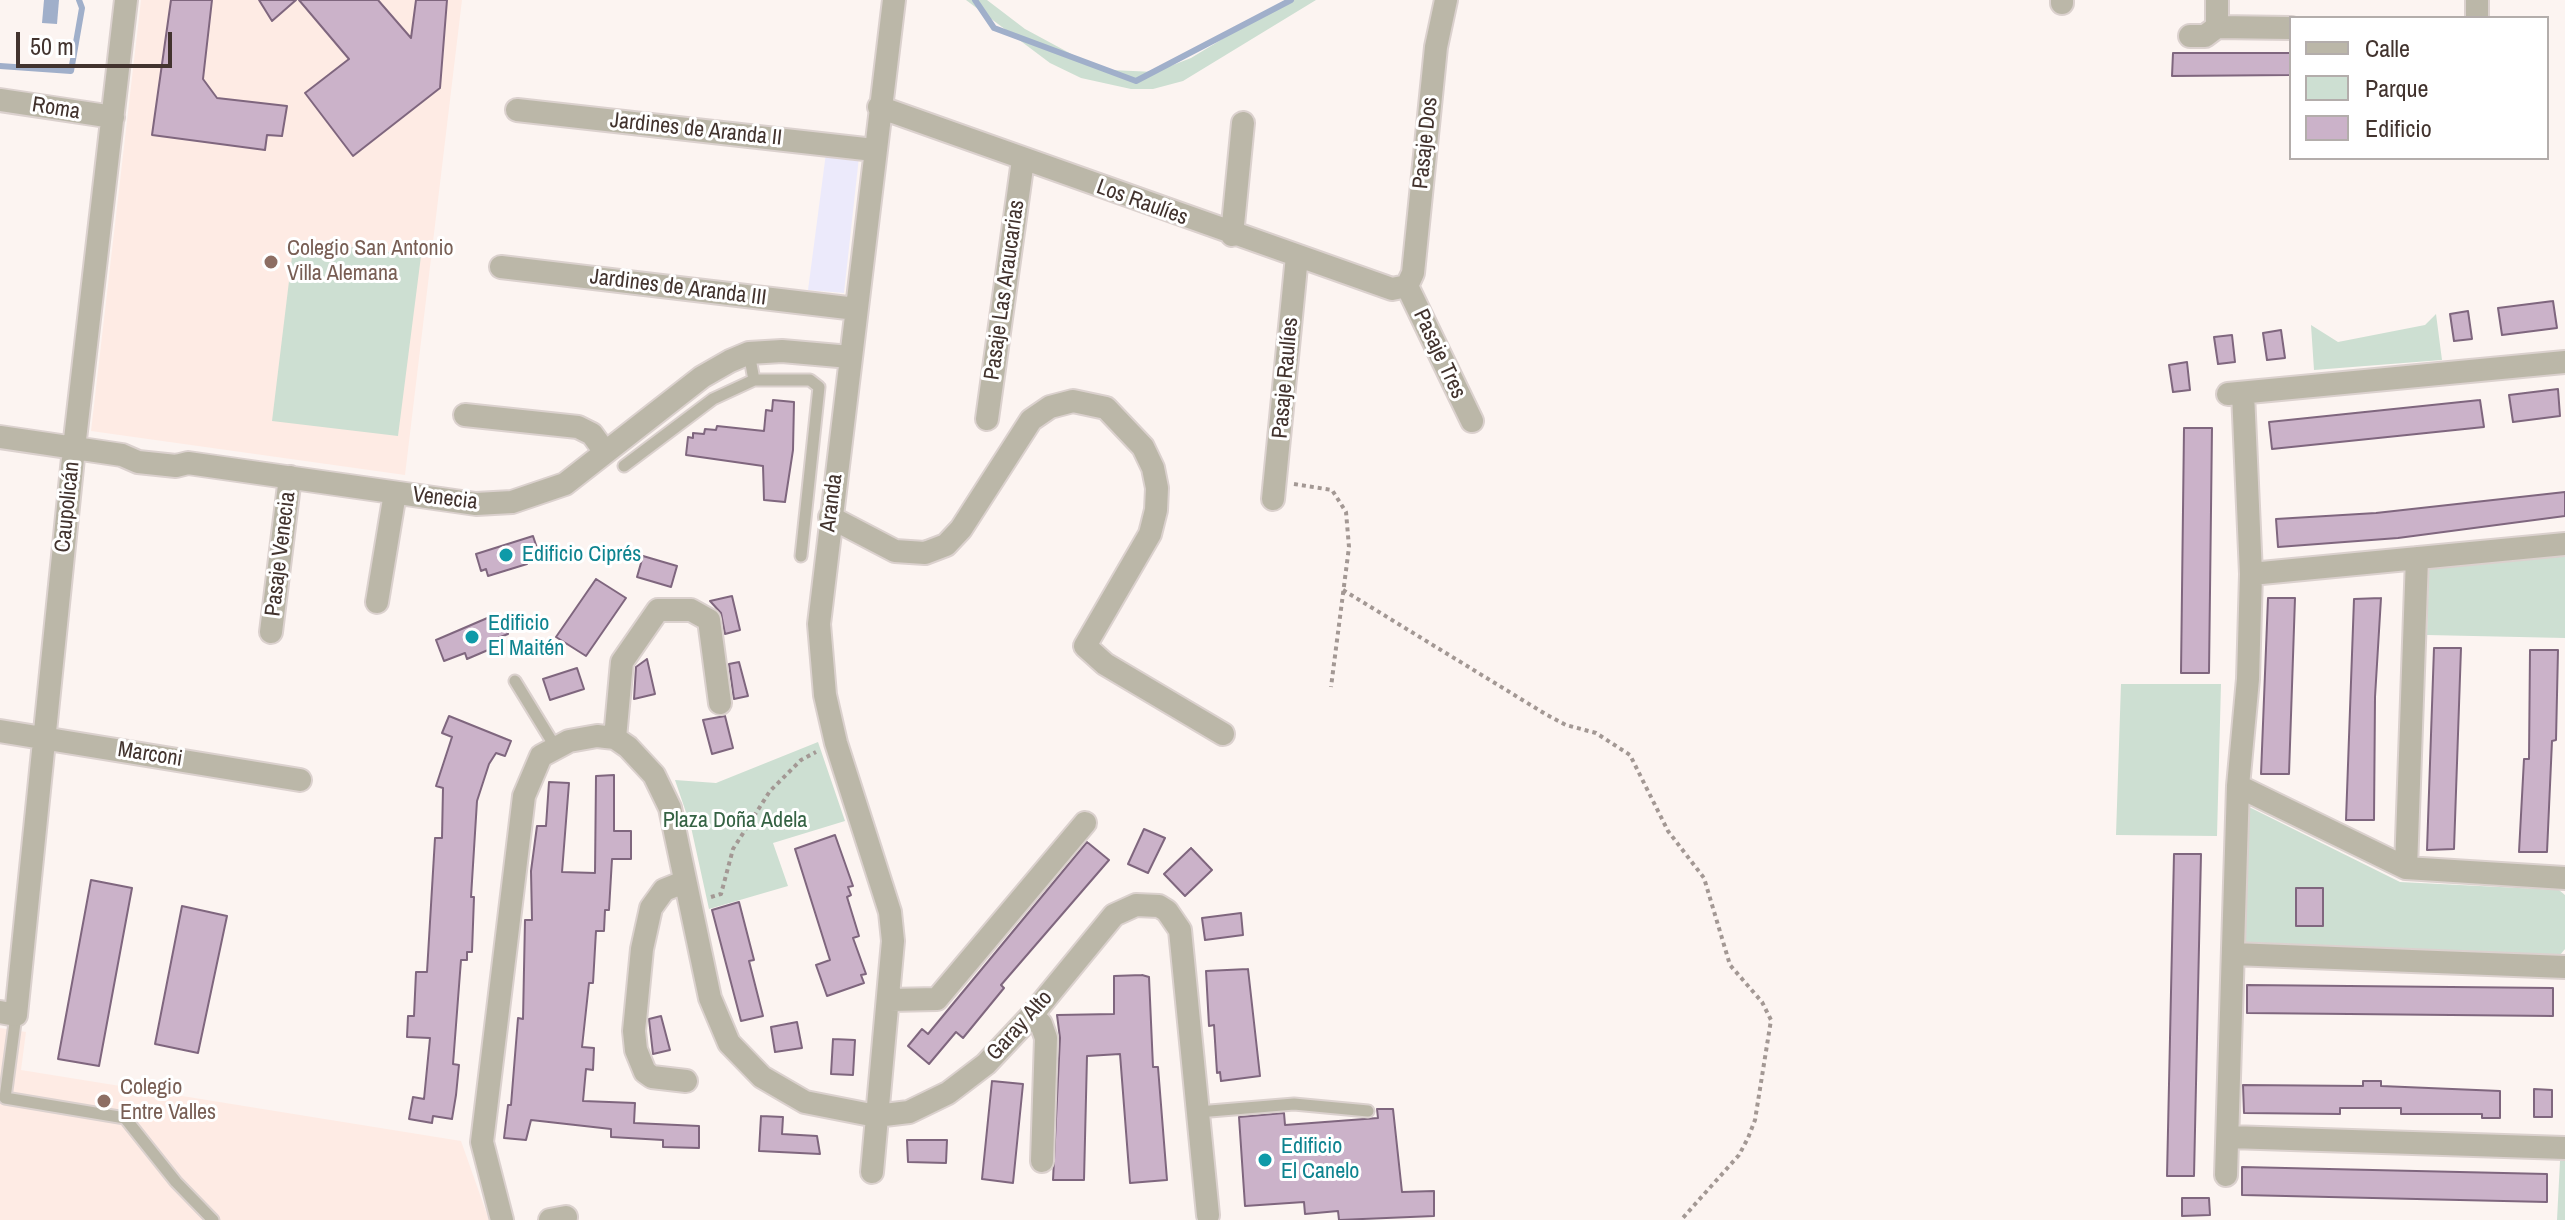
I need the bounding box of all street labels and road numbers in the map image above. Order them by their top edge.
street label: Roma [30,92,82,126]
street label: Pasaje Dos [1408,96,1444,190]
street label: Jardines de Aranda II [609,108,783,152]
street label: Los Raulíes [1093,174,1191,232]
street label: Pasaje Las Araucarias [979,198,1031,382]
street label: Jardines de Aranda III [588,264,768,312]
street label: Pasaje Tres [1407,305,1471,403]
street label: Pasaje Raulíes [1268,316,1304,440]
street label: Caupolicán [50,460,86,554]
street label: Aranda [815,473,849,533]
street label: Venecia [411,482,479,516]
street label: Pasaje Venecia [260,490,302,618]
street label: Marconi [116,737,184,773]
street label: Garay Alto [982,985,1058,1067]

